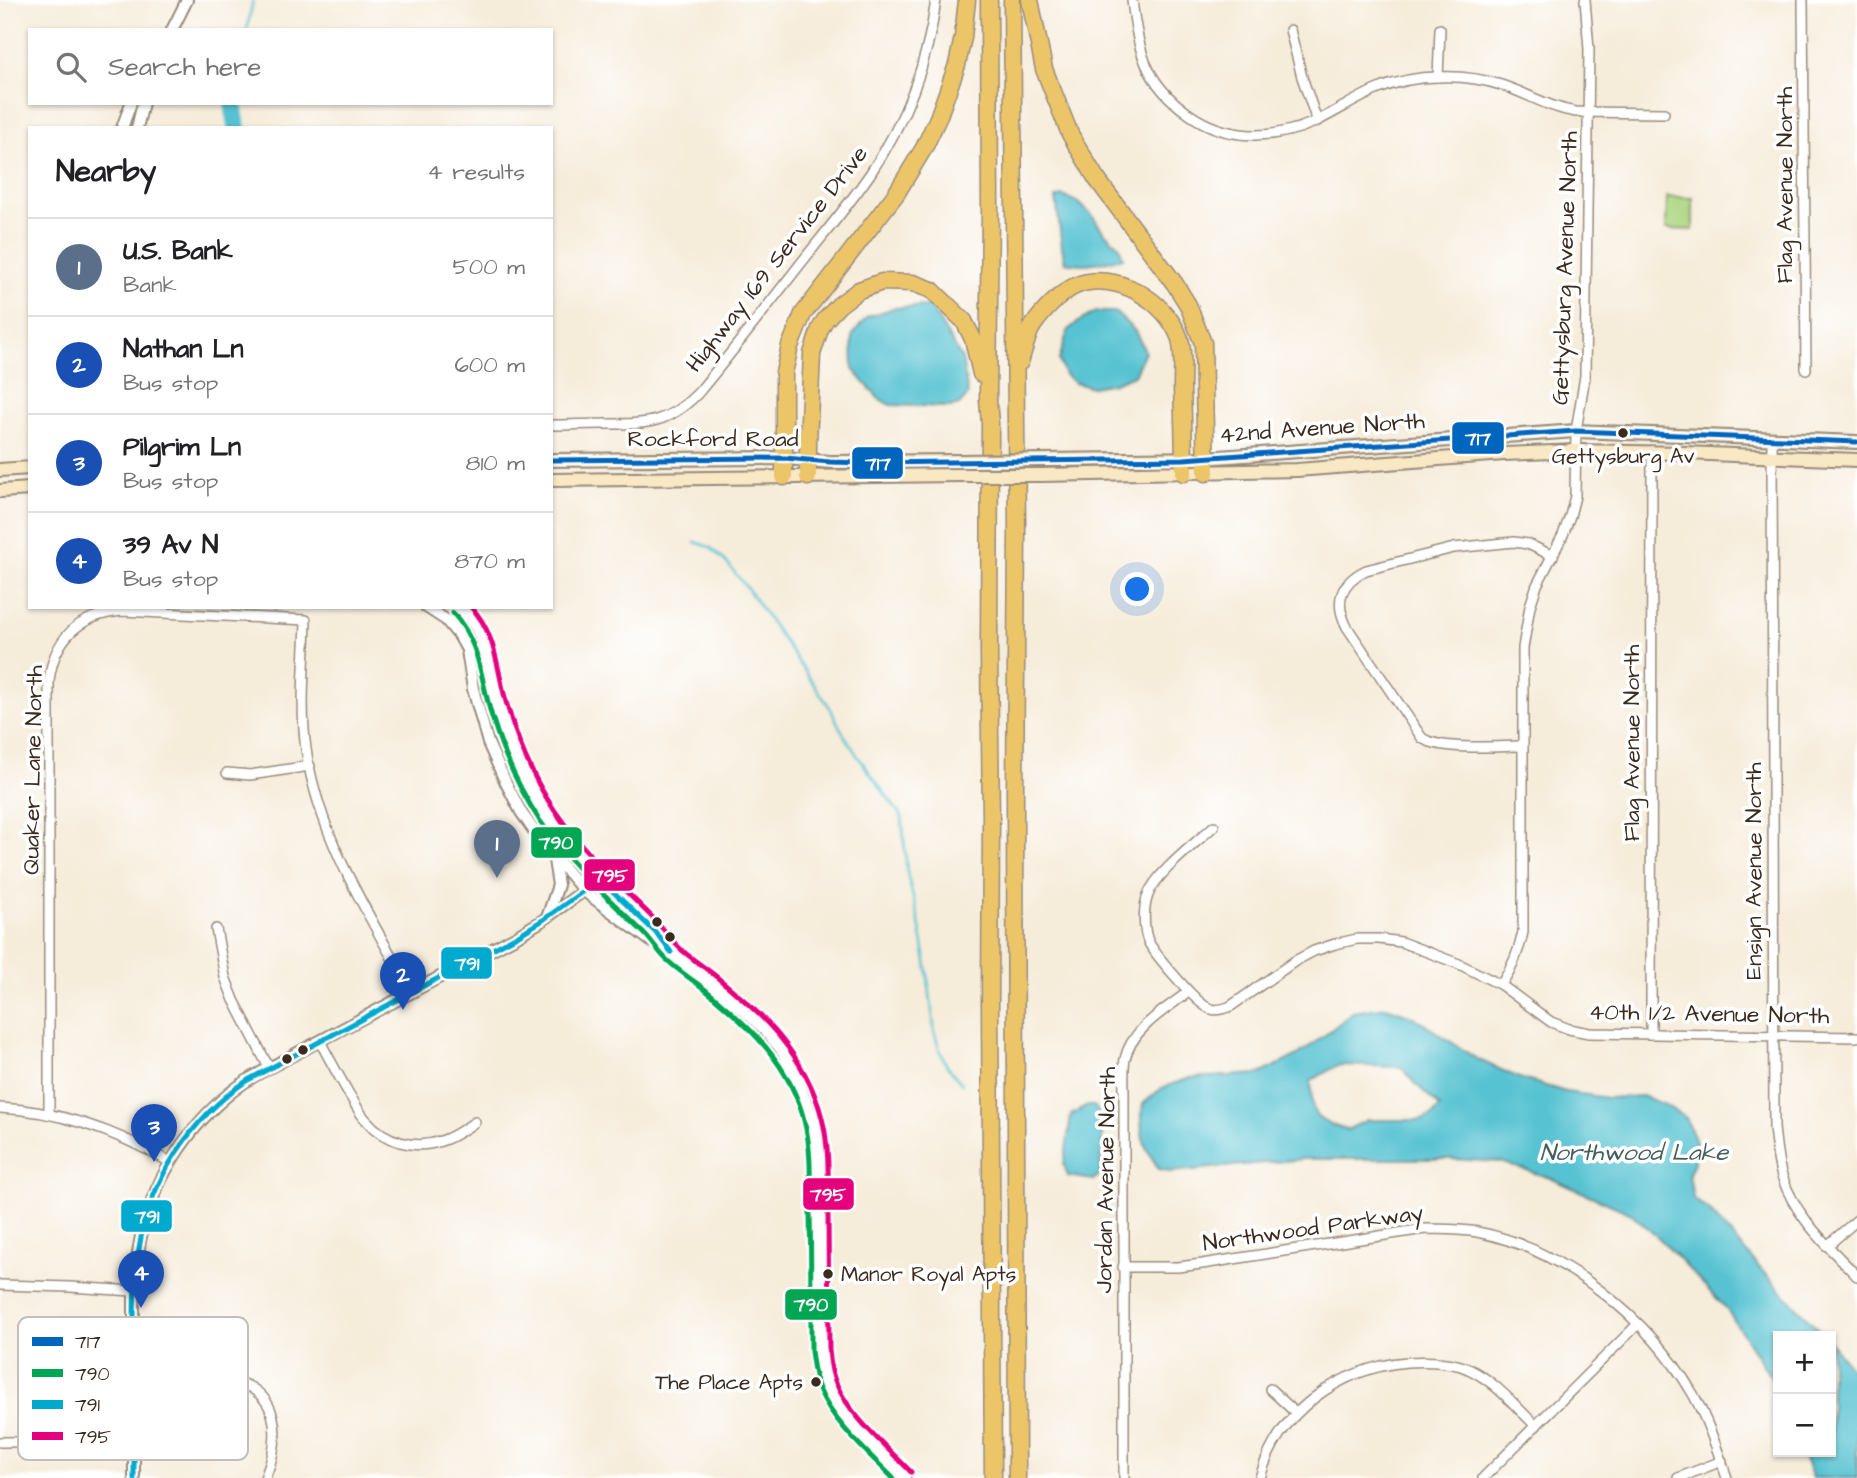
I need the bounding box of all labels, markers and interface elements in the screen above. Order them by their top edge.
search box [28,28,553,105]
icon: search [52,48,90,86]
text: Search here [108,49,261,85]
street label: Flag Avenue North [1769,86,1802,283]
street label: Gettysburg Avenue North [1544,130,1587,406]
street label: Highway 169 Service Drive [678,139,876,380]
text: Nearby [56,151,156,193]
text: 4 results [427,156,525,188]
text: U.S. Bank [123,233,233,269]
text: 1 [78,251,80,283]
text: 500 m [453,251,525,283]
text: Bank [123,269,177,301]
text: Nathan Ln [123,331,244,367]
text: 2 [72,349,86,381]
text: 600 m [454,349,525,381]
text: Bus stop [123,367,218,399]
street label: 42nd Avenue North [1218,405,1426,451]
line badge: 717 [1451,421,1505,455]
street label: Rockford Road [627,423,799,455]
text: 717 [1464,426,1491,453]
marker: Gettysburg Av [1616,426,1630,440]
text: Pilgrim Ln [123,429,241,465]
place label: Gettysburg Av [1552,442,1694,473]
line badge: 717 [851,446,904,480]
text: 3 [73,447,85,479]
text: 810 m [466,447,525,479]
text: 717 [864,451,891,478]
text: Bus stop [123,465,218,497]
text: 39 Av N [123,527,218,563]
text: 4 [71,545,87,577]
text: 870 m [454,545,525,577]
text: Bus stop [123,563,218,595]
your location [1120,572,1154,606]
street label: Flag Avenue North [1616,644,1649,841]
street label: Quaker Lane North [15,664,51,875]
street label: Ensign Avenue North [1738,762,1771,980]
pin: 1 [474,820,520,878]
line badge: 790 [530,826,583,859]
text: 790 [538,830,573,857]
line badge: 795 [583,858,636,892]
text: 795 [591,863,629,890]
unlabelled marker [650,915,664,929]
unlabelled marker [663,930,677,944]
line badge: 791 [440,946,493,980]
text: 791 [454,951,480,978]
pin: 2 [380,952,426,1010]
street label: 40th 1/2 Avenue North [1588,996,1830,1032]
unlabelled marker [296,1043,310,1057]
unlabelled marker [280,1052,294,1066]
street label: Jordan Avenue North [1088,1066,1124,1294]
pin: 3 [131,1104,177,1162]
water label: Northwood Lake [1540,1136,1729,1170]
line badge: 795 [802,1177,855,1211]
text: 795 [809,1182,847,1209]
street label: Northwood Parkway [1201,1197,1426,1260]
line badge: 791 [120,1199,173,1233]
text: 791 [134,1204,160,1231]
pin: 4 [118,1250,164,1308]
place label: Manor Royal Apts [841,1260,1016,1291]
marker: Manor Royal Apts [821,1267,835,1281]
line badge: 790 [784,1288,838,1321]
text: 790 [793,1292,828,1319]
legend [18,1317,248,1460]
text: 717 [75,1329,101,1356]
map controls [1773,1331,1836,1457]
button: + [1773,1331,1836,1394]
text: 790 [75,1361,110,1388]
place label: The Place Apts [655,1368,803,1398]
marker: The Place Apts [809,1375,823,1389]
text: 791 [75,1392,101,1419]
button: − [1773,1394,1836,1457]
text: 795 [75,1424,112,1451]

